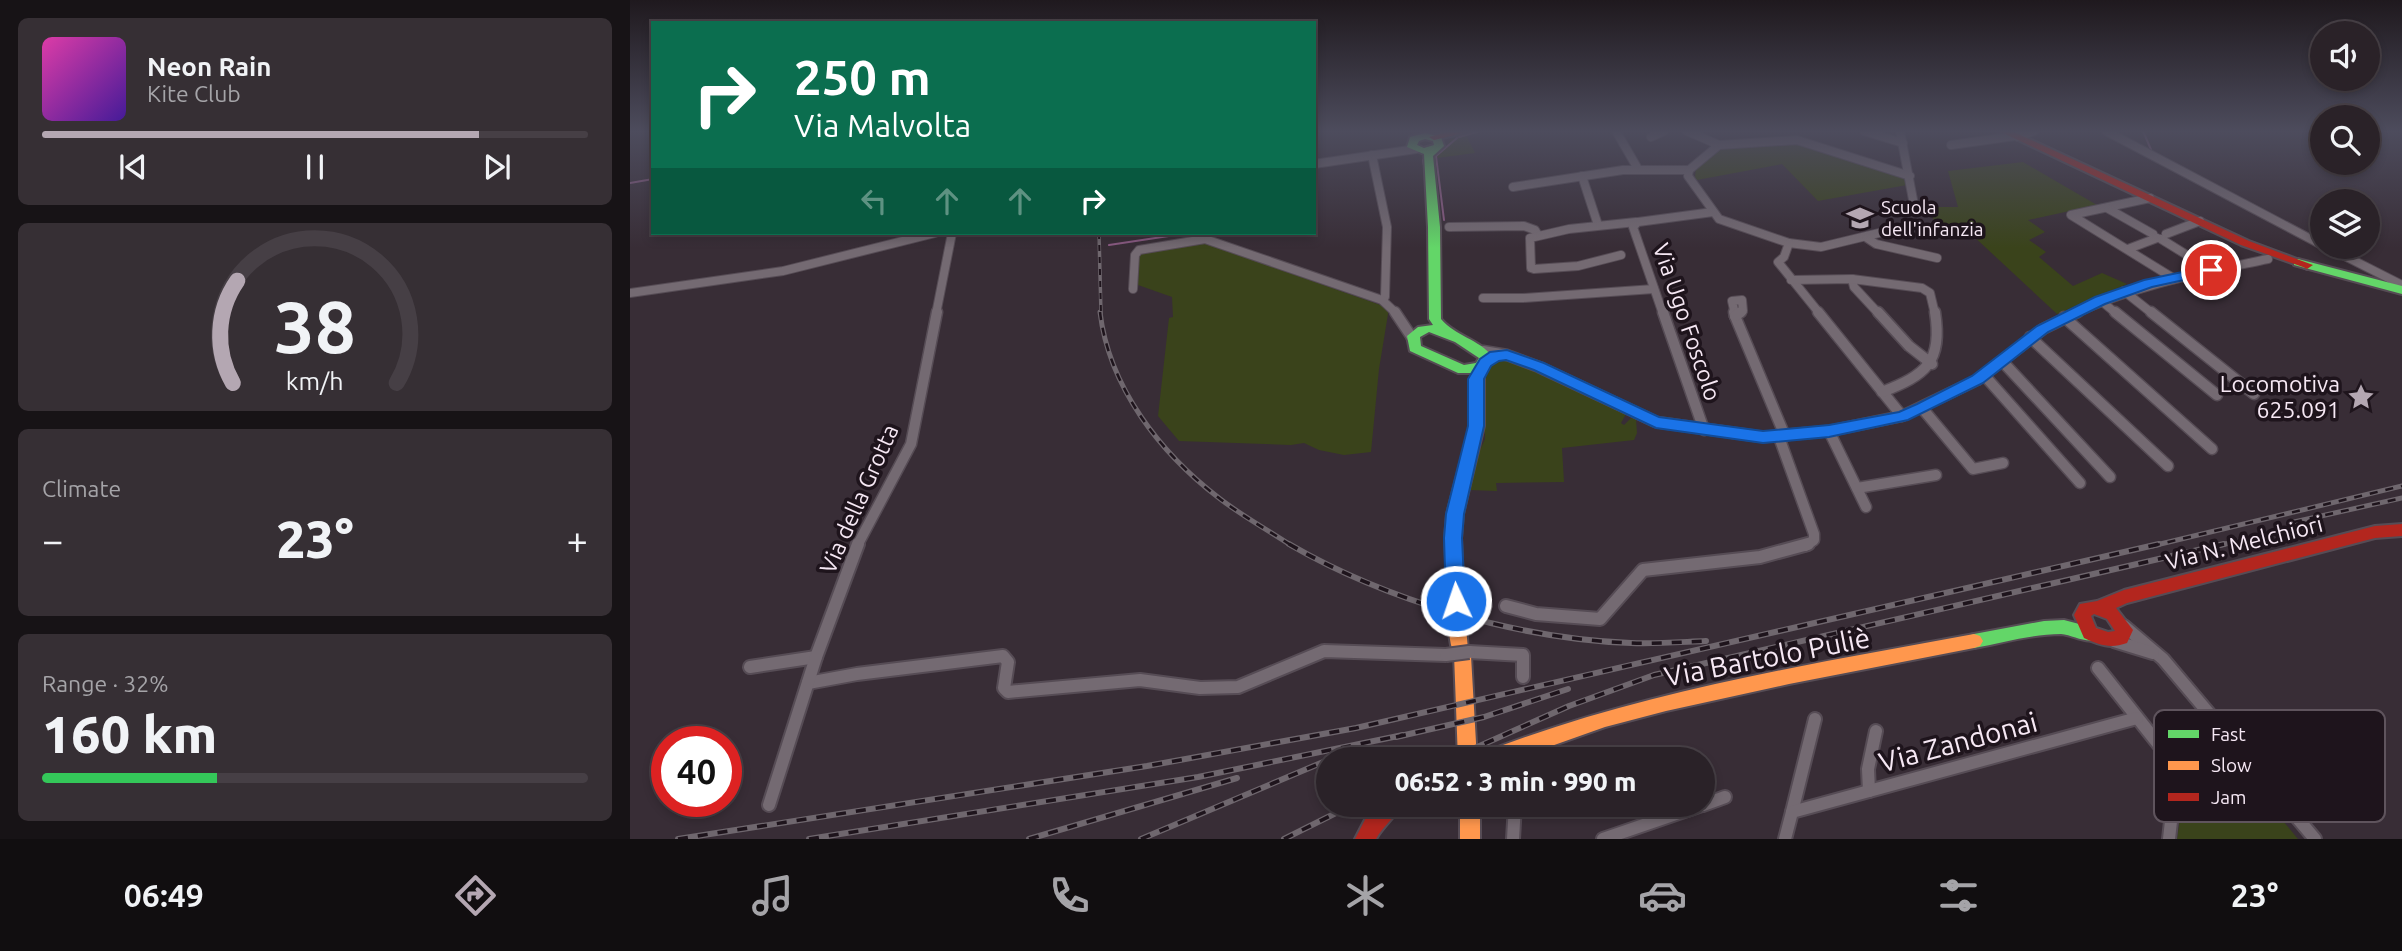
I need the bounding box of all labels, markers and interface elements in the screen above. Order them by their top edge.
map controls [2310,21,2380,259]
button: sound [2310,21,2380,91]
icon: right [679,49,770,140]
text: 250 m [794,49,931,104]
text: Neon Rain [147,52,272,81]
text: Kite Club [147,81,241,106]
button: search [2310,105,2380,175]
text: Via Malvolta [794,107,971,143]
icon: previous [114,148,152,186]
icon: pause [296,148,334,186]
icon: next [478,148,516,186]
icon: left [855,182,893,220]
icon: ahead [928,182,966,220]
icon: ahead [1001,182,1039,220]
icon: right [1074,182,1112,220]
button: layers [2310,189,2380,259]
place label: Scuola dell'infanzia [1881,196,1984,240]
school or university icon: Scuola dell'infanzia [1845,203,1875,233]
street label: Via Ugo Foscolo [1649,240,1726,404]
pin [2181,240,2241,300]
icon: arrive [2192,251,2230,289]
text: 38 [274,285,356,367]
text: km/h [286,367,344,395]
place label: Locomotiva 625.091 [2220,371,2340,422]
place icon: Locomotiva 625.091 [2346,382,2376,412]
street label: Via della Grotta [814,420,903,577]
text: Climate [42,476,121,501]
text: 23° [276,510,354,568]
street label: Via N. Melchiori [2163,511,2325,574]
text: − [42,519,63,561]
text: + [567,519,588,561]
position arrow [1419,564,1493,638]
street label: Via Bartolo Puliè [1661,621,1872,692]
text: Range · 32% [42,671,169,696]
text: 160 km [42,705,217,763]
street label: Via Zandonai [1875,706,2040,778]
legend [2154,710,2385,822]
text: Fast [2211,723,2246,745]
speed limit sign: 40 [651,726,742,817]
text: Slow [2211,754,2252,776]
text: 06:52 · 3 min · 990 m [1395,767,1636,796]
text: Jam [2211,786,2247,808]
icon: directions [451,871,500,920]
icon: music [748,871,797,920]
icon: phone [1045,871,1094,920]
icon: climate [1341,871,1390,920]
icon: car [1638,871,1687,920]
icon: filters [1934,871,1983,920]
text: 06:49 [124,877,204,913]
text: 23° [2231,877,2278,913]

